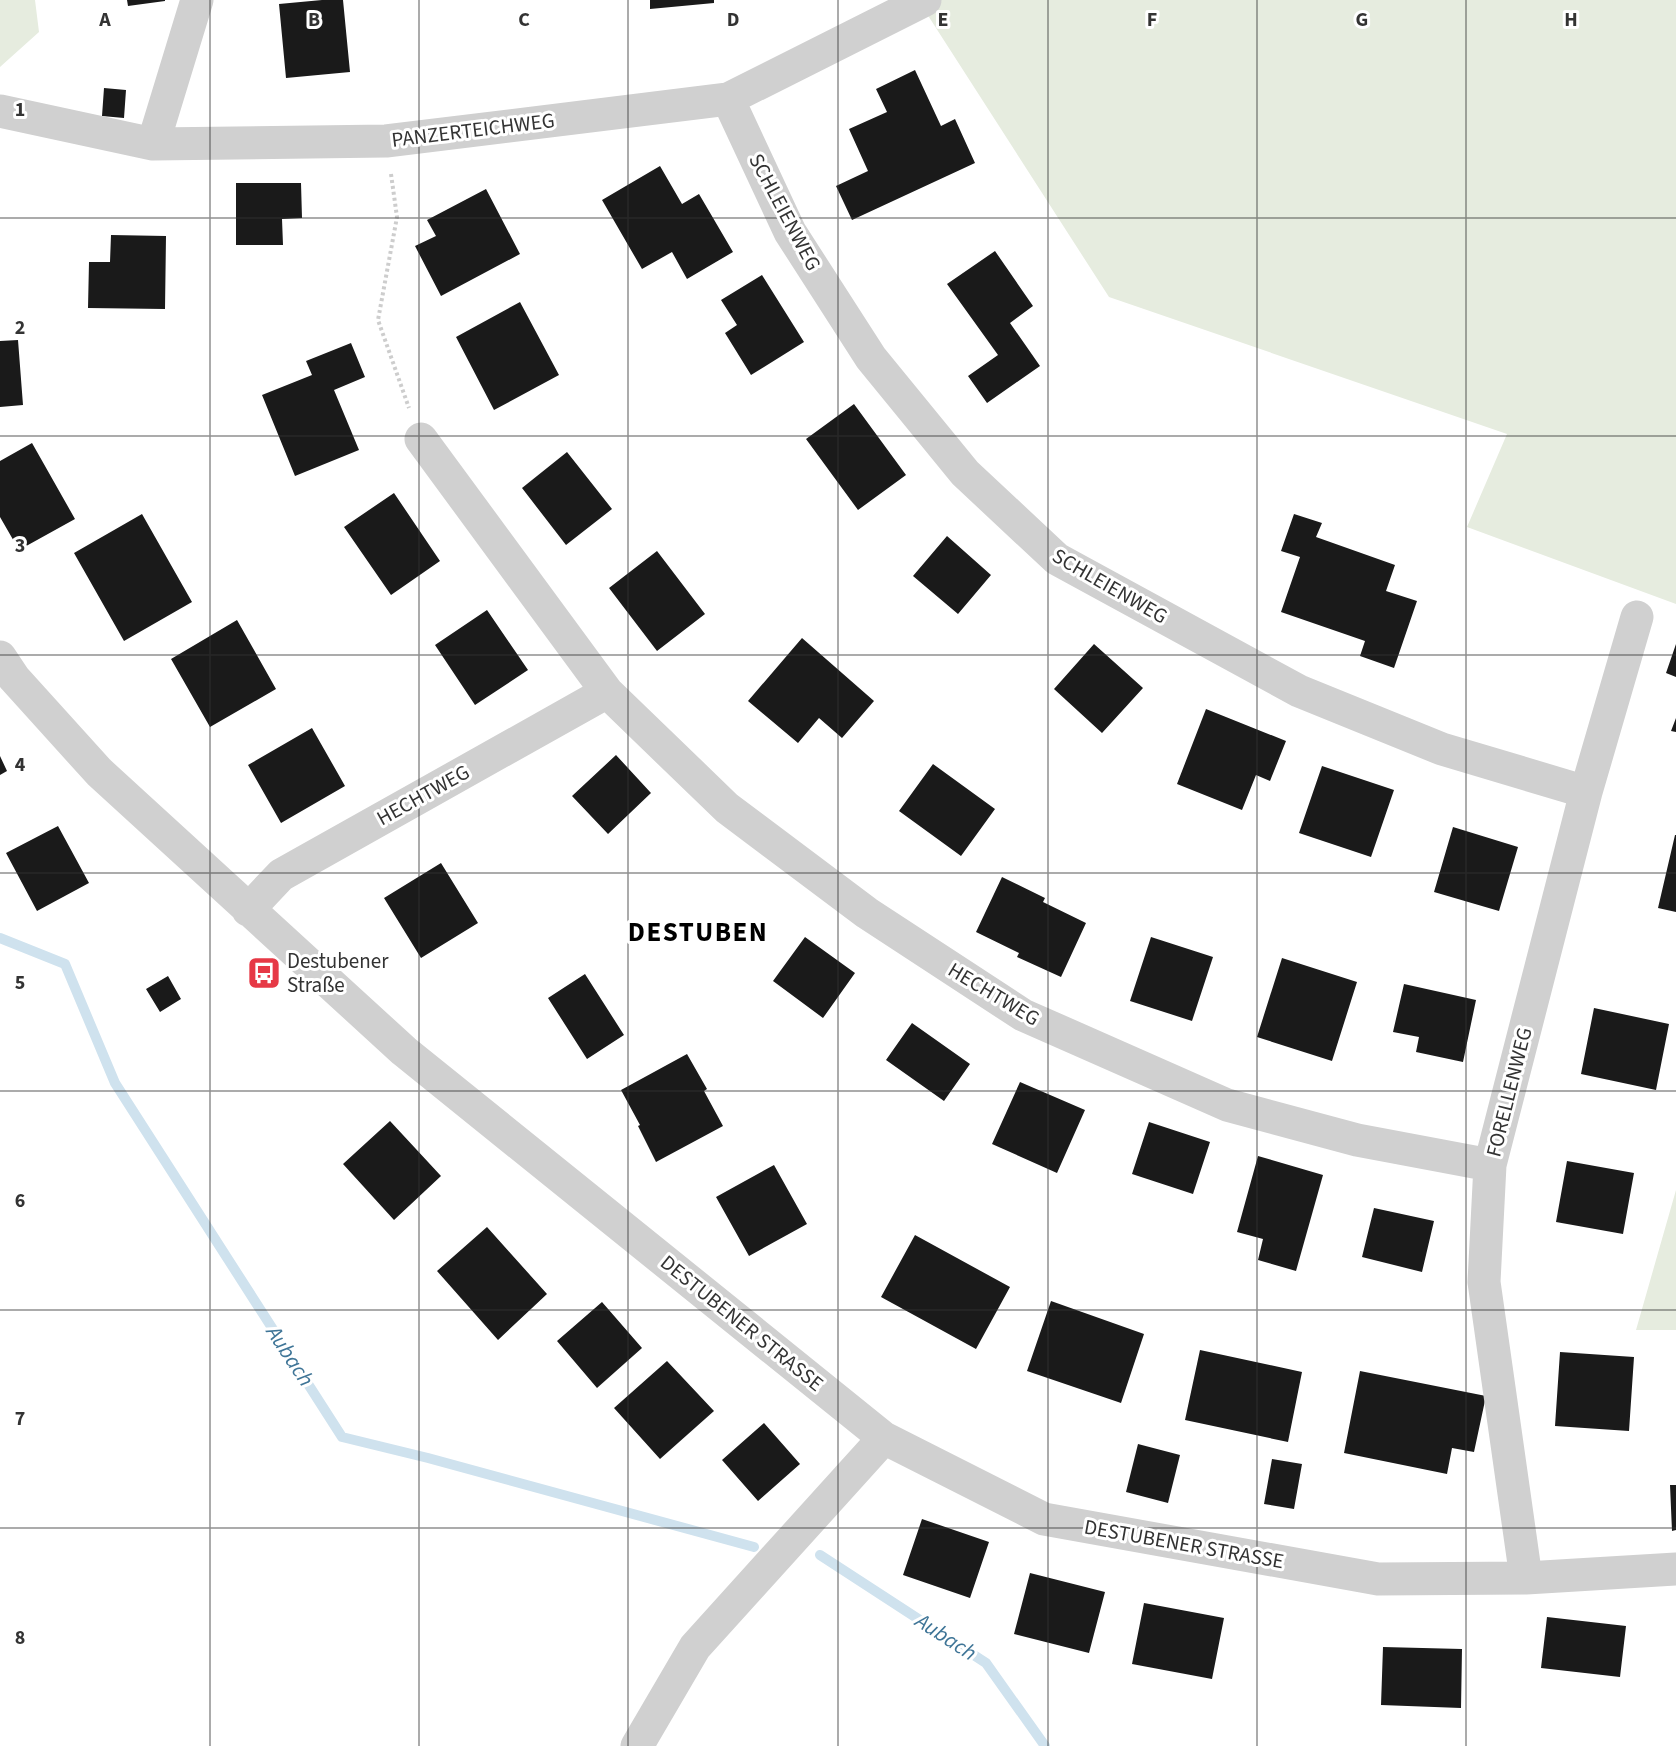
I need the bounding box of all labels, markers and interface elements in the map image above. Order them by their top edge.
text: A [98,6,111,34]
text: B [308,6,320,34]
text: C [518,6,530,34]
text: D [727,6,739,34]
text: E [938,6,948,34]
text: F [1147,6,1157,34]
text: G [1356,6,1368,34]
text: H [1564,6,1578,34]
text: 1 [15,96,25,124]
street label: PANZERTEICHWEG [390,105,556,155]
street label: SCHLEIENWEG [742,148,828,276]
text: 2 [15,314,25,342]
text: 3 [15,532,25,560]
street label: SCHLEIENWEG [1047,541,1173,631]
text: 4 [15,751,26,779]
street label: HECHTWEG [371,757,475,833]
district label: DESTUBEN [628,913,768,952]
place label: Destubener Straße [287,946,389,1000]
bus stop icon: Destubener Straße [246,955,282,991]
street label: HECHTWEG [942,955,1046,1033]
text: 5 [15,969,25,997]
street label: FORELLENWEG [1478,1024,1540,1160]
text: 6 [15,1187,25,1215]
street label: DESTUBENER STRASSE [654,1248,830,1398]
water label: Aubach [257,1317,322,1393]
text: 7 [15,1405,25,1433]
street label: DESTUBENER STRASSE [1082,1512,1286,1576]
water label: Aubach [907,1604,983,1669]
text: 8 [15,1624,25,1652]

